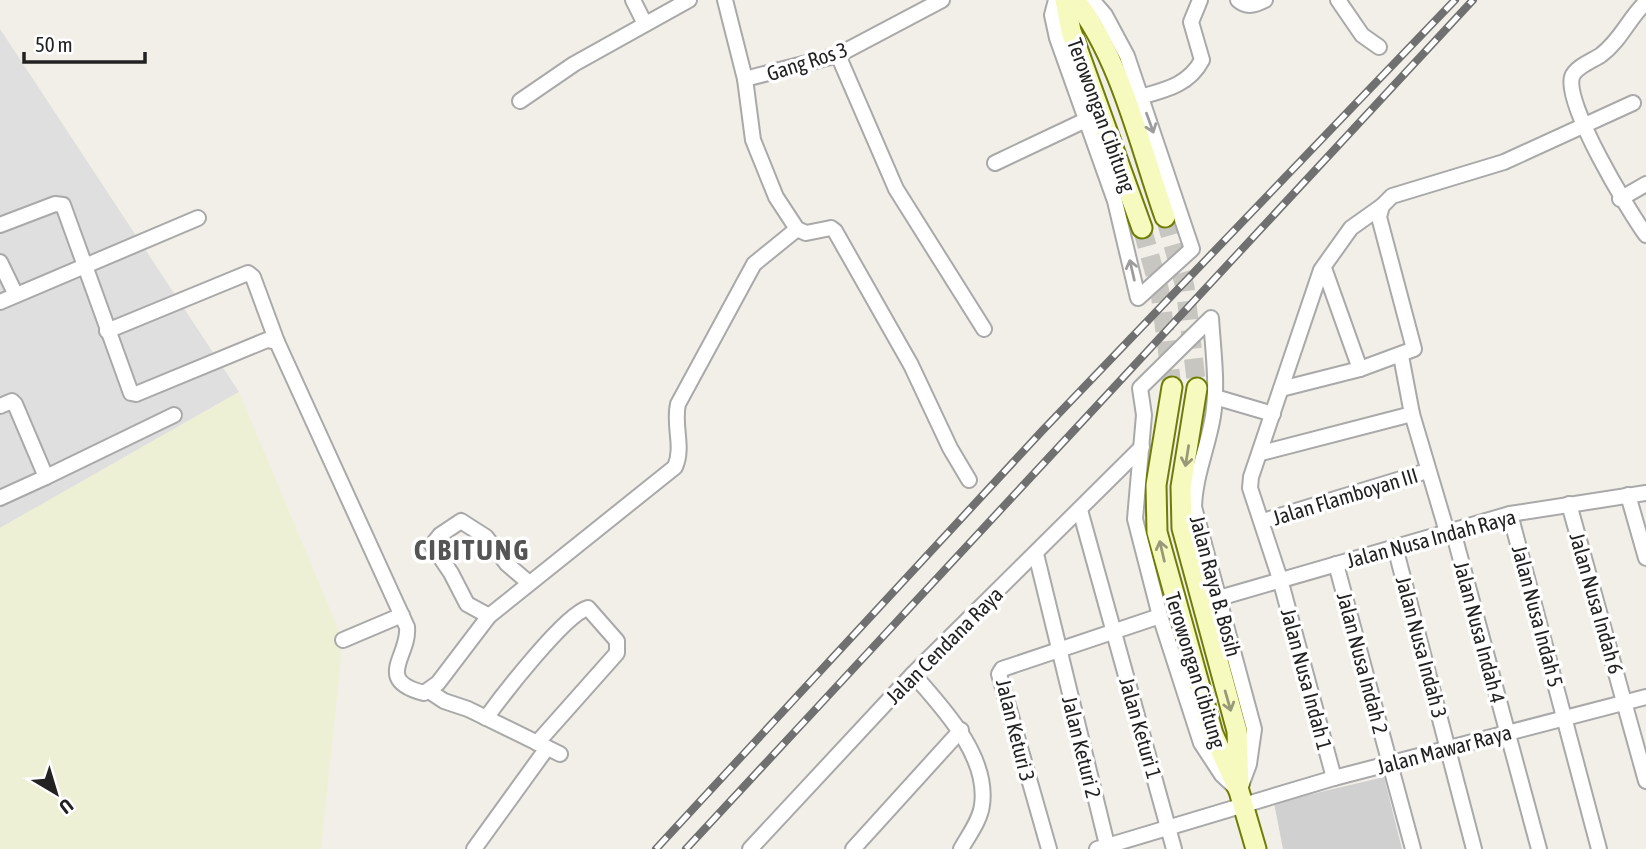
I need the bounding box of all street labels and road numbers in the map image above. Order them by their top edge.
street label: Terowongan Cibitung [1063,35,1141,195]
street label: Gang Ros 3 [764,37,850,85]
street label: Jalan Flamboyan III [1269,462,1421,530]
street label: Jalan Nusa Indah Raya [1344,504,1518,572]
street label: Jalan Raya B. Bosih [1186,513,1246,659]
street label: Jalan Nusa Indah 6 [1565,530,1629,676]
street label: Jalan Nusa Indah 5 [1508,543,1568,689]
street label: Jalan Nusa Indah 4 [1450,559,1510,706]
street label: Jalan Nusa Indah 3 [1392,574,1452,720]
street label: Jalan Cendana Raya [881,582,1007,708]
street label: Terowongan Cibitung [1161,589,1231,751]
street label: Jalan Nusa Indah 2 [1333,590,1393,736]
street label: Jalan Nusa Indah 1 [1277,606,1337,752]
street label: Jalan Keturi 1 [1115,675,1167,781]
street label: Jalan Keturi 3 [992,677,1040,783]
street label: Jalan Keturi 2 [1058,694,1106,800]
street label: Jalan Mawar Raya [1374,720,1514,778]

